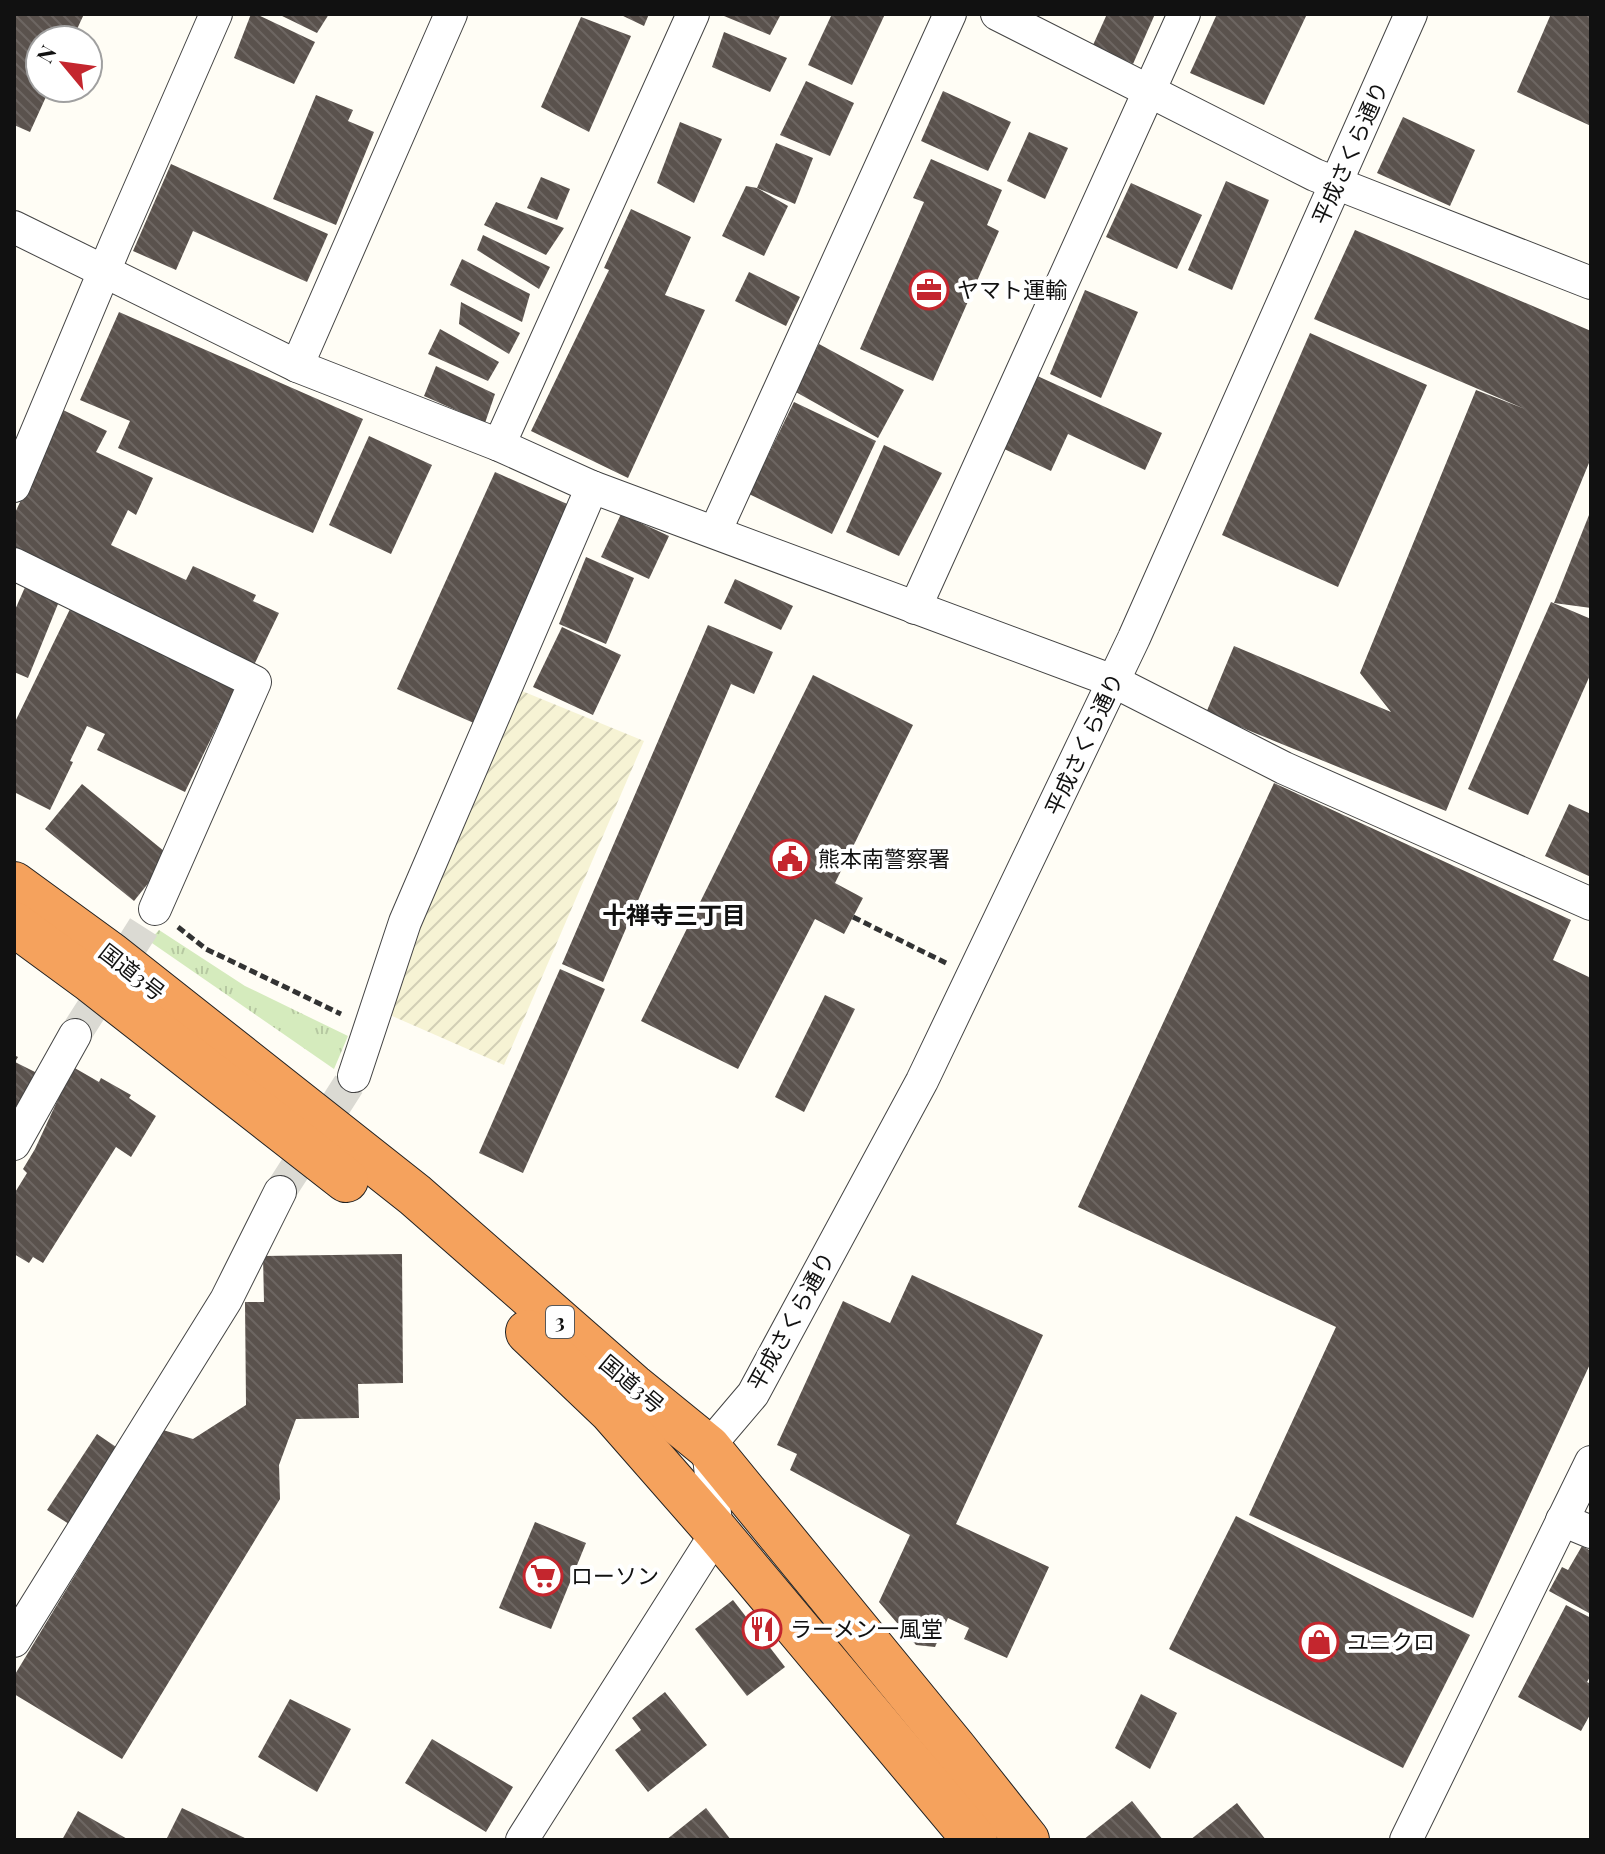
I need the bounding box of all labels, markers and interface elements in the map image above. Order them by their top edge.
north arrow [24,24,104,104]
text: N [29,40,63,68]
street label: 平成さくら通り [1304,76,1394,229]
office icon: ヤマト運輸 [908,269,950,311]
place label: ヤマト運輸 [957,274,1067,304]
street label: 平成さくら通り [1037,667,1129,820]
public building icon: 熊本南警察署 [769,838,811,880]
place label: 熊本南警察署 [818,843,950,873]
district label: 十禅寺三丁目 [602,898,746,930]
street label: 国道3号 [93,936,172,1006]
street label: 平成さくら通り [740,1246,841,1395]
road number: 3 [546,1306,574,1338]
street label: 国道3号 [594,1347,671,1419]
supermarket icon: ローソン [522,1555,564,1597]
place label: ローソン [571,1560,659,1590]
restaurant icon: ラーメン一風堂 [741,1608,783,1650]
place label: ラーメン一風堂 [790,1613,943,1643]
shop icon: ユニクロ [1298,1621,1340,1663]
place label: ユニクロ [1347,1626,1435,1656]

